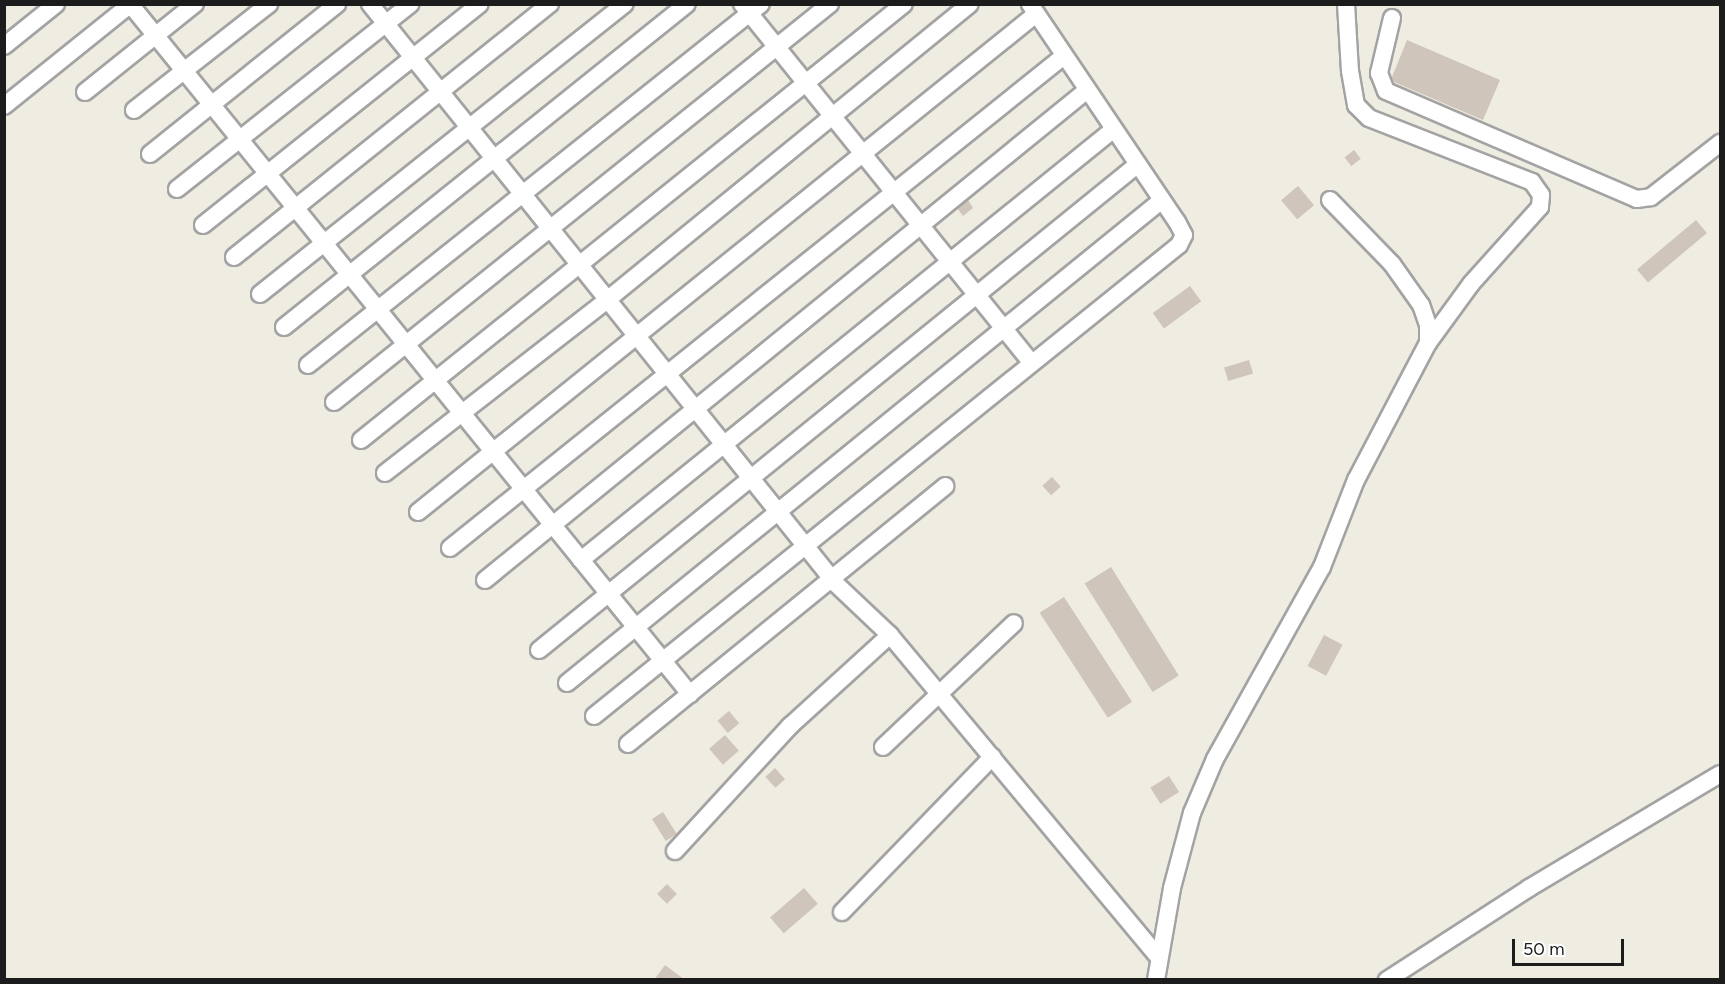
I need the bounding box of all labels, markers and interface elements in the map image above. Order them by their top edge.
scale bar [1515,927,1628,965]
text: 50 m [1523,938,1565,960]

